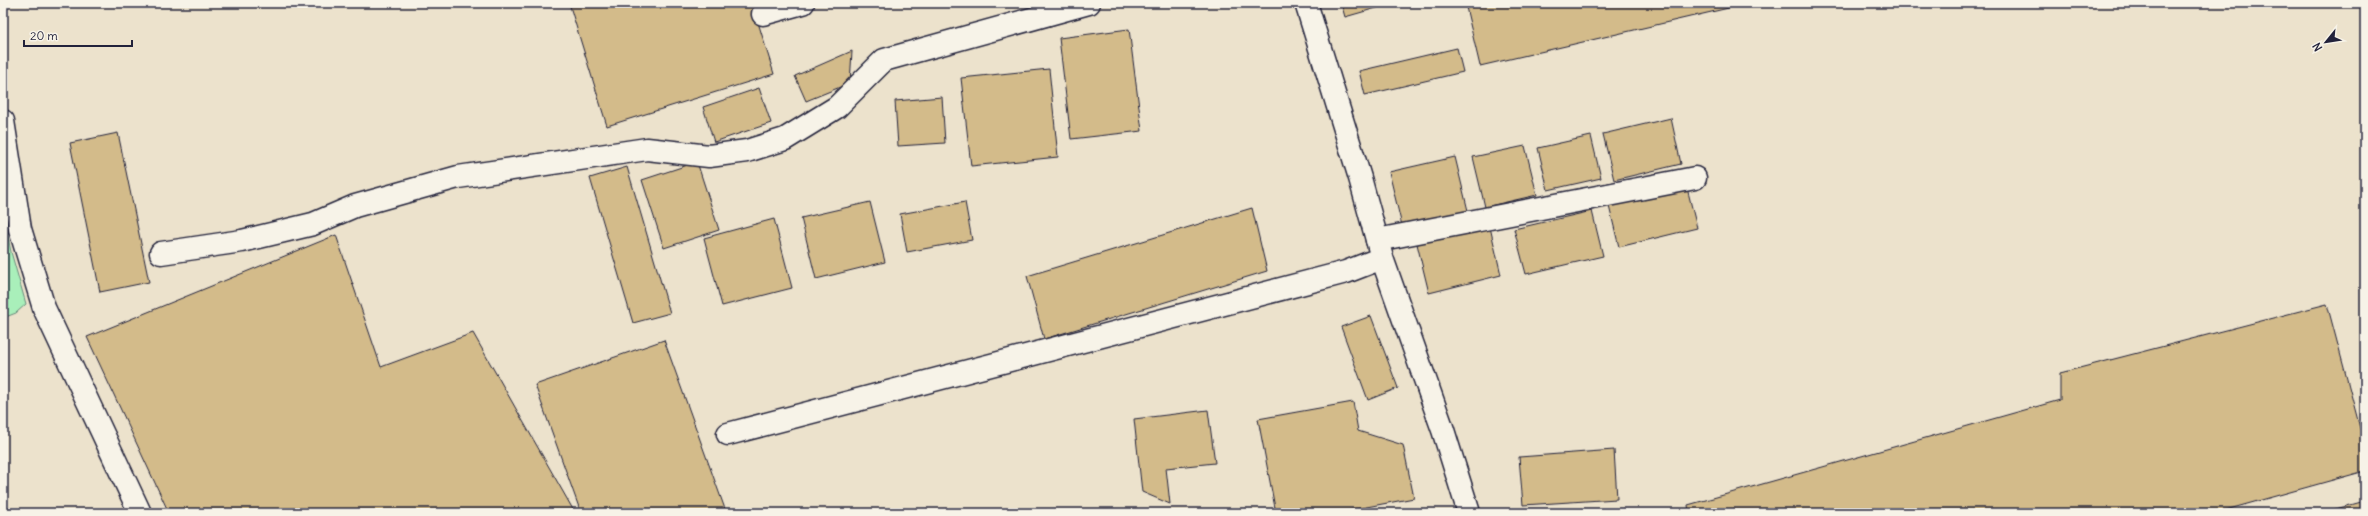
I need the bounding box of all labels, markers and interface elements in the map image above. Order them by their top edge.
scale bar [24,22,132,48]
north arrow [2306,22,2346,62]
text: 20 m [30,28,58,43]
text: N [2309,40,2325,54]

